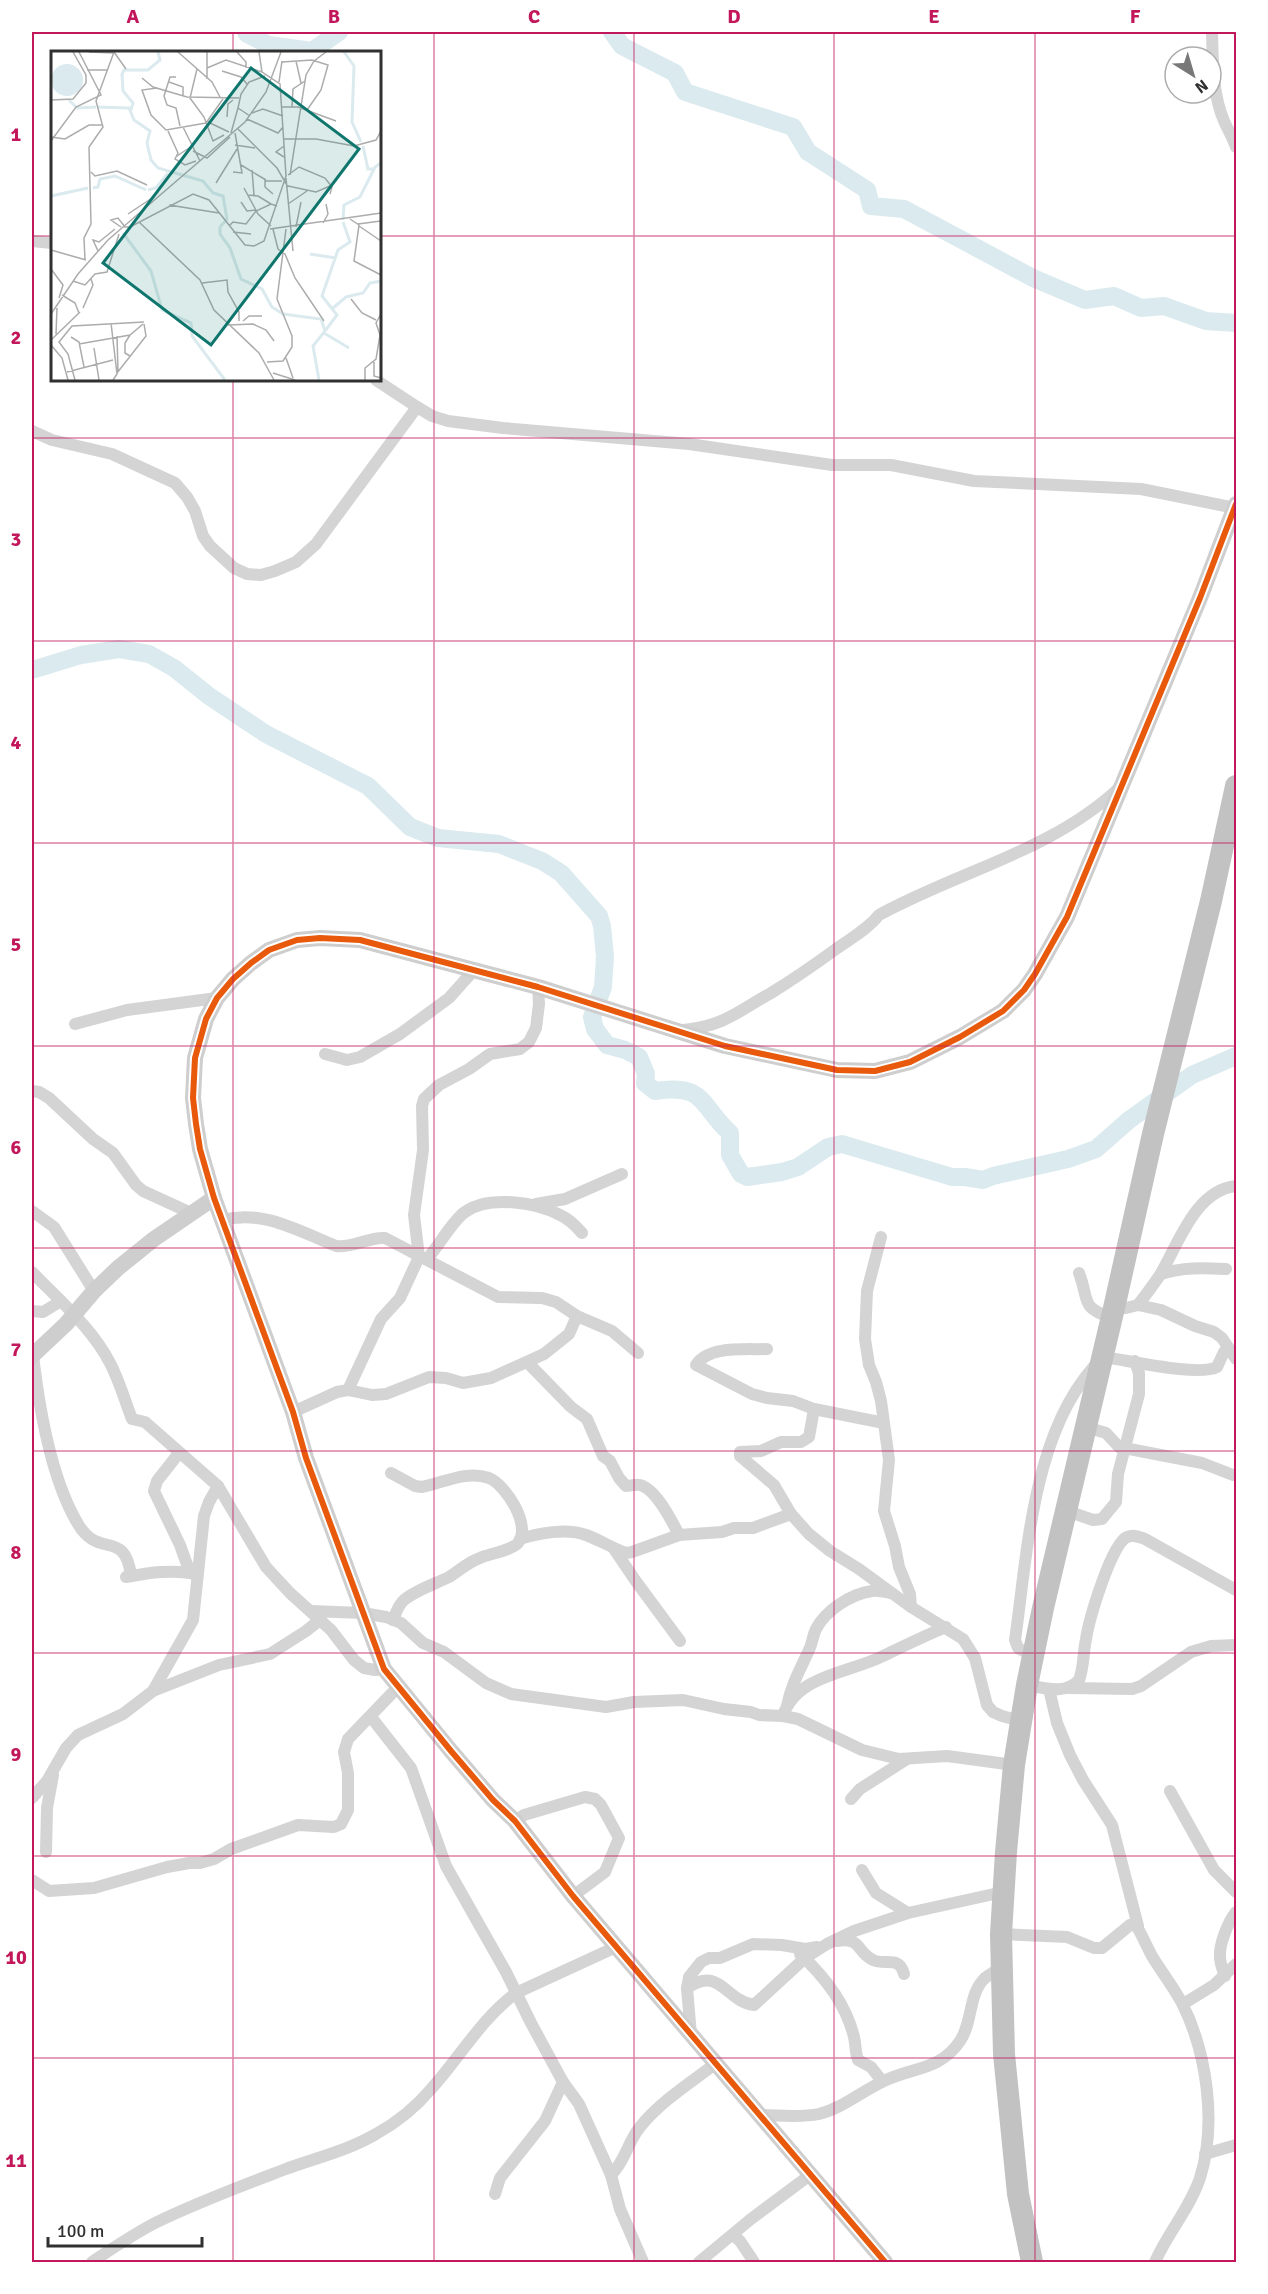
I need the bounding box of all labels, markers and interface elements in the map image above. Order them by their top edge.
text: A [127,4,140,29]
text: B [328,4,340,29]
text: C [528,4,540,29]
text: D [727,4,741,29]
text: E [928,4,940,29]
text: F [1130,4,1141,29]
north arrow [1163,45,1223,105]
inset map [51,51,381,381]
text: N [1191,75,1212,98]
text: 1 [11,122,22,147]
text: 2 [11,325,21,350]
text: 3 [11,527,21,552]
text: 4 [11,730,22,755]
text: 5 [11,932,21,957]
text: 6 [11,1135,22,1160]
text: 7 [11,1337,22,1362]
text: 8 [11,1540,22,1565]
text: 9 [11,1742,22,1767]
text: 10 [5,1945,27,1970]
text: 11 [5,2148,27,2173]
scale bar [48,2210,202,2248]
text: 100 m [57,2220,104,2242]

